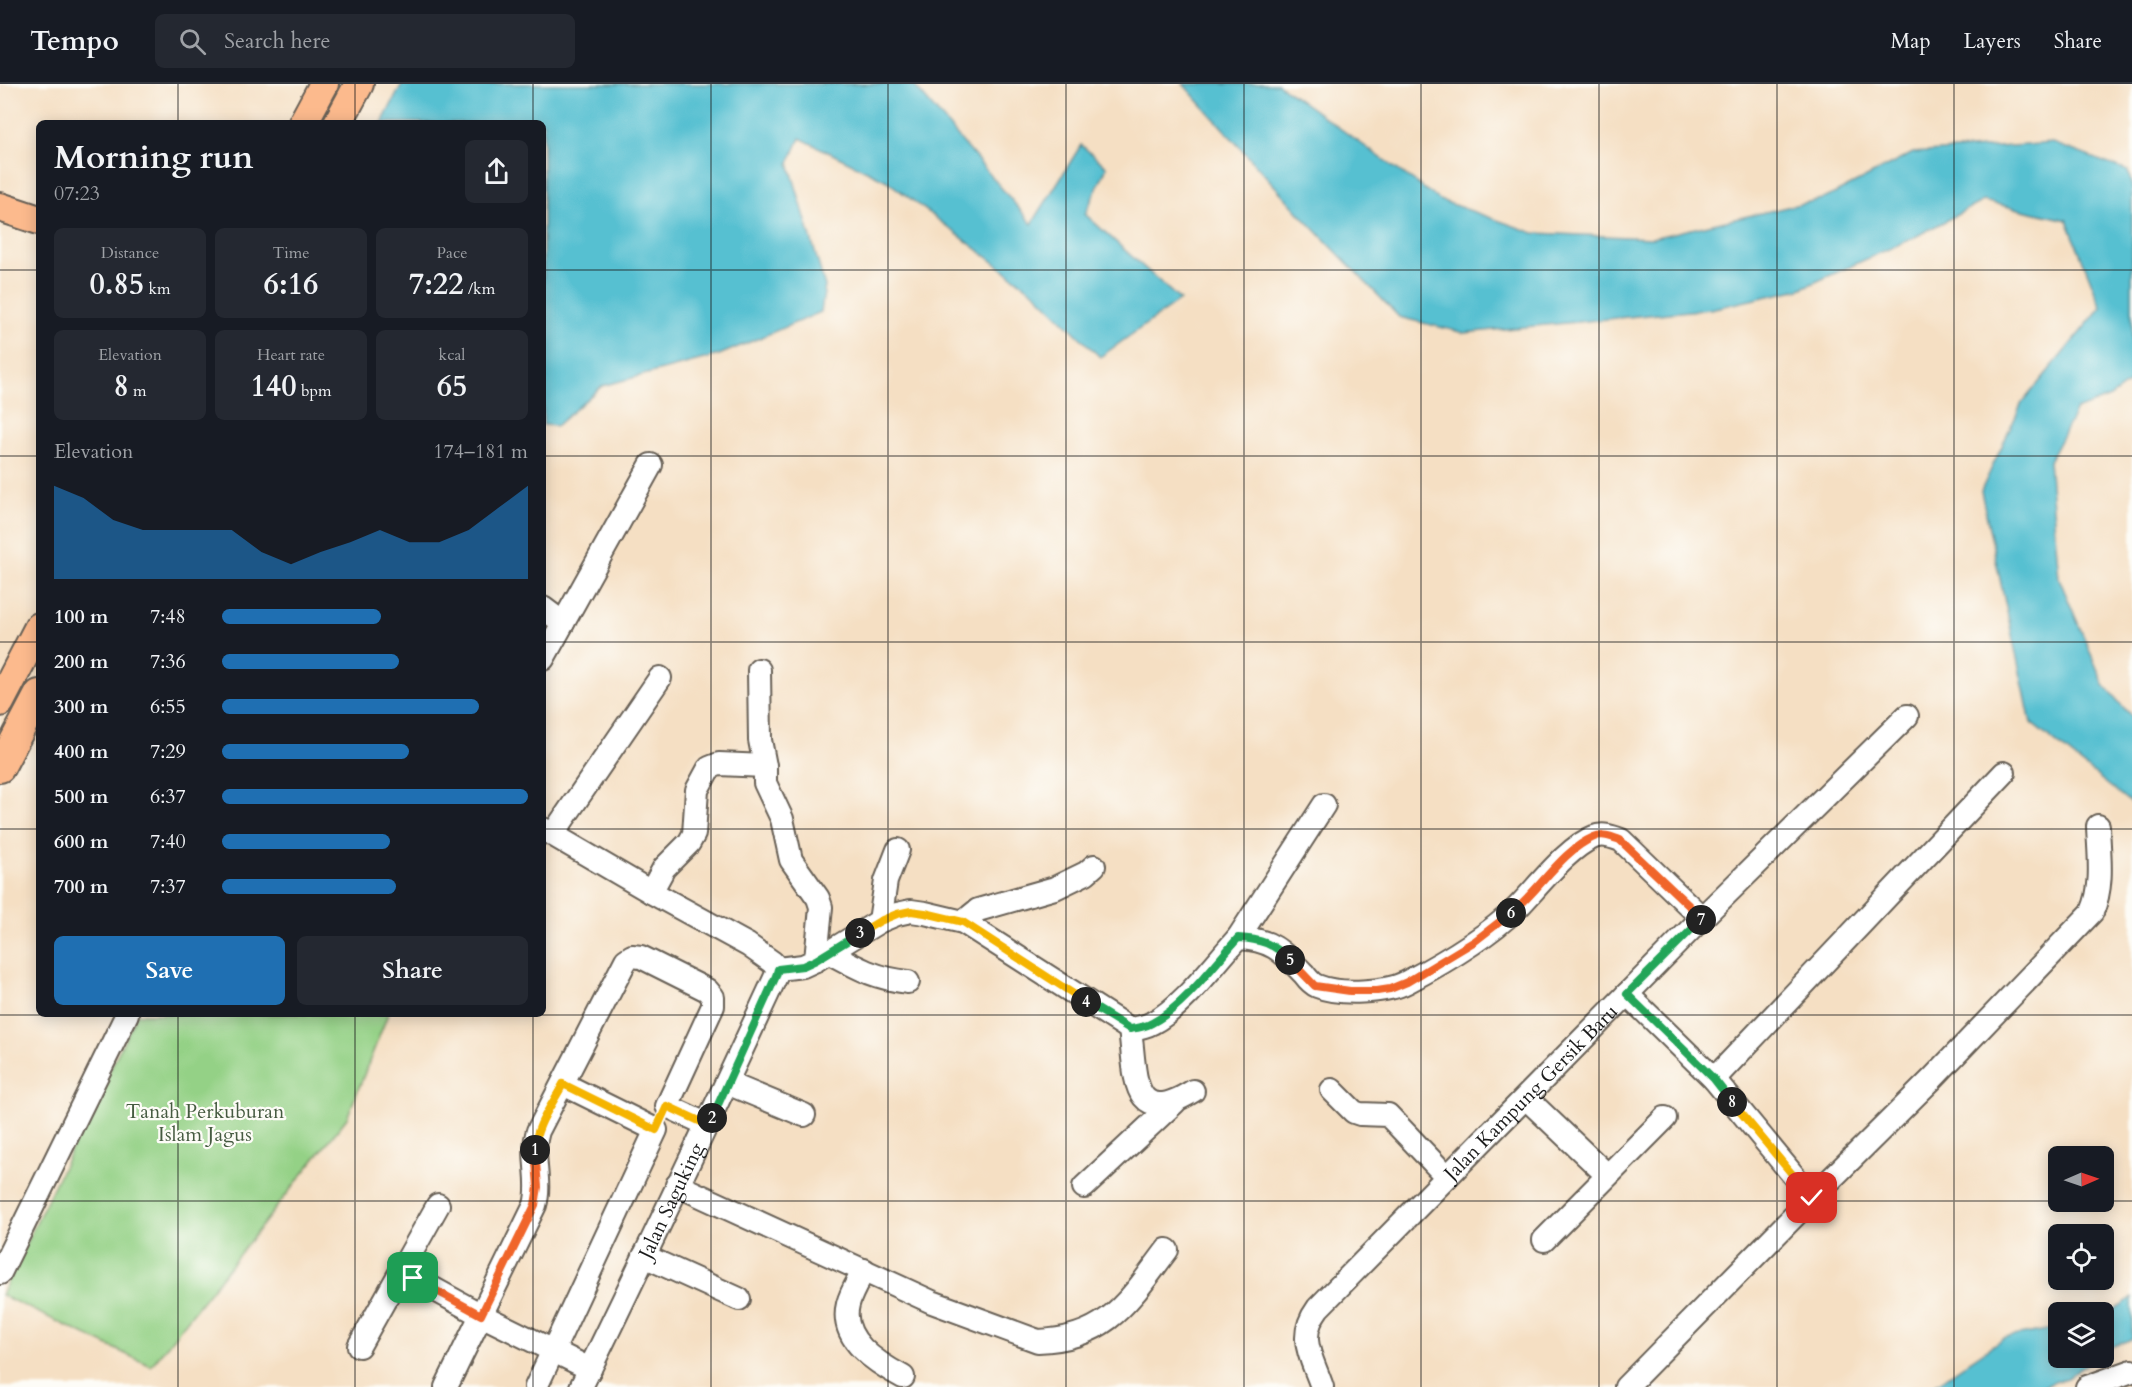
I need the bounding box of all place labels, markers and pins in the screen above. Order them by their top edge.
pin: 6 [1496,898,1526,928]
pin: 7 [1686,905,1716,935]
pin: 3 [845,918,875,948]
pin: 5 [1275,945,1305,975]
pin: 4 [1071,987,1101,1017]
pin: 8 [1717,1087,1747,1117]
pin: 2 [697,1103,727,1133]
pin: 1 [520,1135,550,1165]
pin [1786,1172,1837,1223]
pin [387,1252,438,1303]

